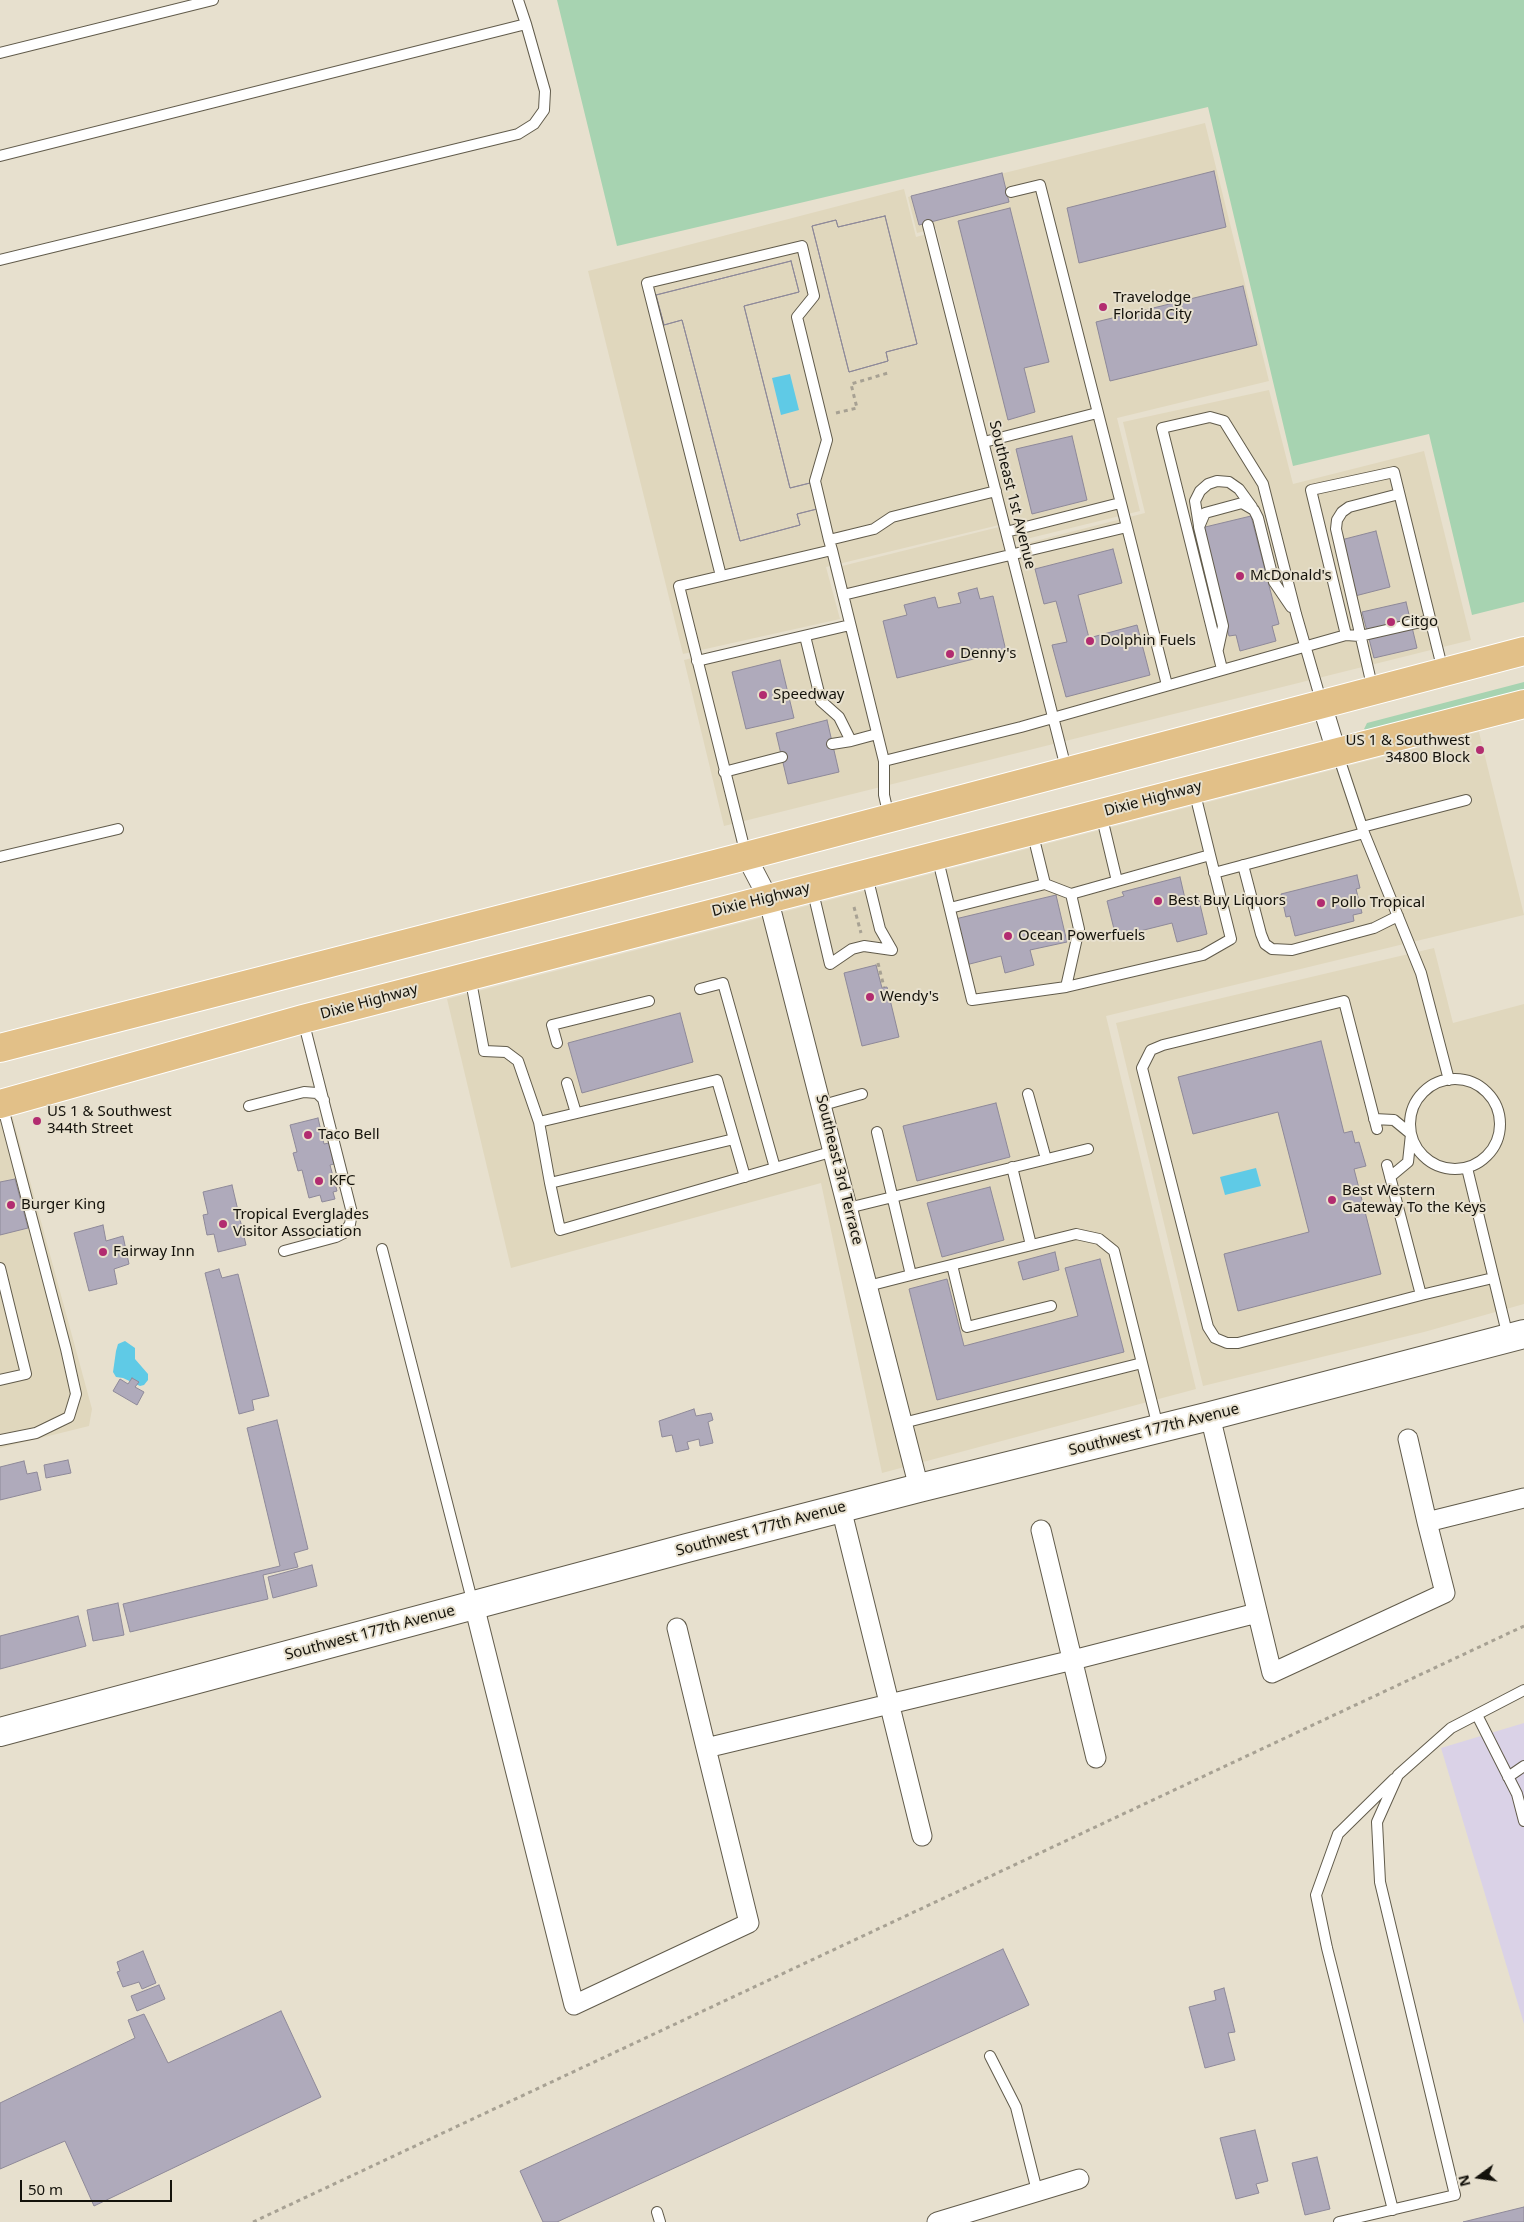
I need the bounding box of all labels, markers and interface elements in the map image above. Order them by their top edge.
place label: Travelodge Florida City [1113,289,1192,324]
marker: Travelodge Florida City [1097,301,1109,313]
street label: Southeast 1st Avenue [985,419,1039,571]
place label: McDonald's [1250,567,1332,585]
marker: McDonald's [1234,570,1246,582]
place label: Citgo [1401,613,1438,631]
marker: Citgo [1385,616,1397,628]
place label: Dolphin Fuels [1100,632,1196,650]
marker: Dolphin Fuels [1084,635,1096,647]
place label: Denny's [960,645,1016,663]
marker: Denny's [944,648,956,660]
place label: Speedway [773,686,844,704]
marker: Speedway [757,689,769,701]
place label: US 1 & Southwest 34800 Block [1345,732,1470,767]
marker: US 1 & Southwest 34800 Block [1474,744,1486,756]
street label: Dixie Highway [1102,777,1204,821]
street label: Dixie Highway [710,879,812,921]
place label: Best Buy Liquors [1168,892,1286,910]
place label: Pollo Tropical [1331,894,1425,912]
marker: Best Buy Liquors [1152,895,1164,907]
marker: Pollo Tropical [1315,897,1327,909]
place label: Ocean Powerfuels [1018,927,1145,945]
marker: Ocean Powerfuels [1002,930,1014,942]
street label: Dixie Highway [318,980,420,1024]
place label: Wendy's [880,988,939,1006]
marker: Wendy's [864,991,876,1003]
street label: Southeast 3rd Terrace [812,1093,866,1247]
place label: US 1 & Southwest 344th Street [47,1103,172,1138]
marker: US 1 & Southwest 344th Street [31,1115,43,1127]
place label: Taco Bell [318,1126,380,1144]
marker: Taco Bell [302,1129,314,1141]
place label: KFC [329,1172,356,1190]
marker: KFC [313,1175,325,1187]
place label: Best Western Gateway To the Keys [1342,1182,1486,1217]
marker: Best Western Gateway To the Keys [1326,1194,1338,1206]
place label: Burger King [21,1196,105,1214]
marker: Burger King [5,1199,17,1211]
place label: Tropical Everglades Visitor Association [233,1206,369,1241]
marker: Tropical Everglades Visitor Association [217,1218,229,1230]
place label: Fairway Inn [113,1243,195,1261]
marker: Fairway Inn [97,1246,109,1258]
street label: Southwest 177th Avenue [1067,1400,1241,1460]
street label: Southwest 177th Avenue [674,1498,848,1560]
street label: Southwest 177th Avenue [283,1602,457,1664]
north arrow [1454,2152,1504,2202]
scale bar [22,2170,175,2202]
text: N [1453,2173,1475,2189]
text: 50 m [28,2179,63,2199]

